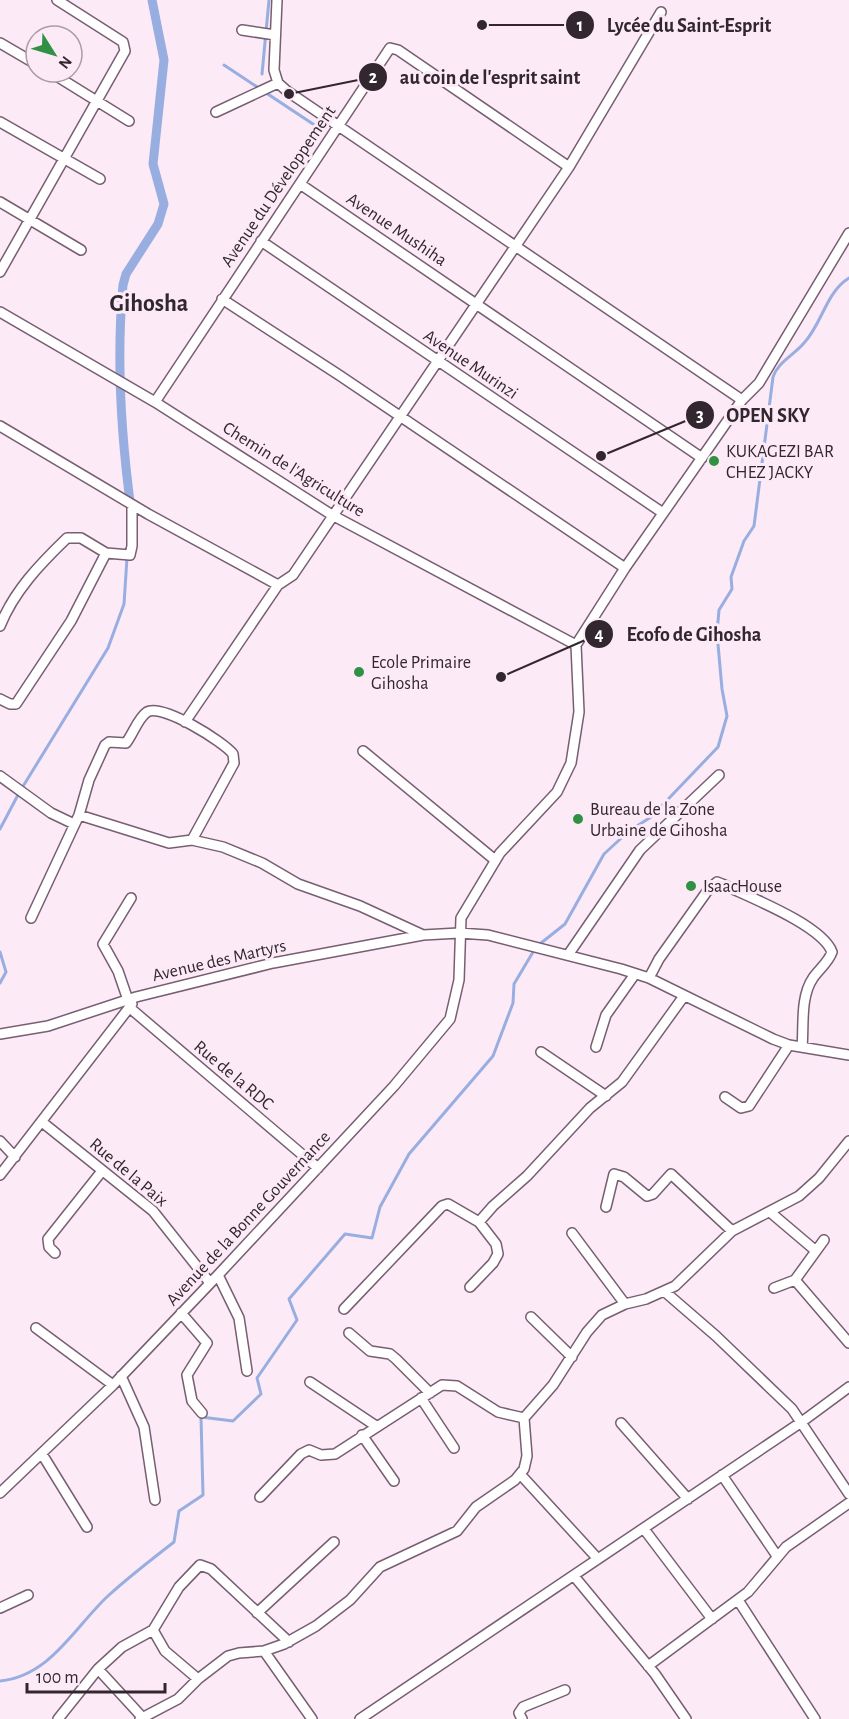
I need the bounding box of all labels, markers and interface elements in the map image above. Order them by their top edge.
callout: Lycée du Saint-Esprit [565,6,783,44]
text: Lycée du Saint-Esprit [607,16,772,36]
text: 1 [577,17,583,35]
north arrow [24,24,84,84]
text: N [55,53,75,72]
callout: au coin de l'esprit saint [358,58,592,96]
text: au coin de l'esprit saint [400,68,580,88]
text: 2 [369,69,378,87]
street label: Avenue du Développement [218,103,340,270]
street label: Avenue Mushiha [343,190,450,270]
district label: Gihosha [110,292,188,316]
street label: Avenue Murinzi [420,327,521,403]
callout: OPEN SKY [685,396,822,434]
text: OPEN SKY [726,406,811,426]
text: 3 [696,407,704,425]
street label: Chemin de l'Agriculture [219,419,368,521]
place label: KUKAGEZI BAR CHEZ JACKY [726,443,834,482]
marker: KUKAGEZI BAR CHEZ JACKY [707,454,721,468]
callout: Ecofo de Gihosha [584,615,773,653]
text: Ecofo de Gihosha [627,625,762,645]
text: 4 [594,626,604,644]
place label: Ecole Primaire Gihosha [371,654,471,693]
marker: Ecole Primaire Gihosha [352,665,366,679]
place label: Bureau de la Zone Urbaine de Gihosha [590,801,728,840]
marker: Bureau de la Zone Urbaine de Gihosha [571,812,585,826]
place label: IsaacHouse [703,878,782,896]
marker: IsaacHouse [684,879,698,893]
street label: Avenue des Martyrs [151,937,288,985]
street label: Rue de la RDC [190,1038,276,1114]
street label: Avenue de la Bonne Gouvernance [163,1128,334,1309]
street label: Rue de la Paix [86,1135,171,1211]
scale bar [27,1656,165,1694]
text: 100 m [36,1669,79,1687]

